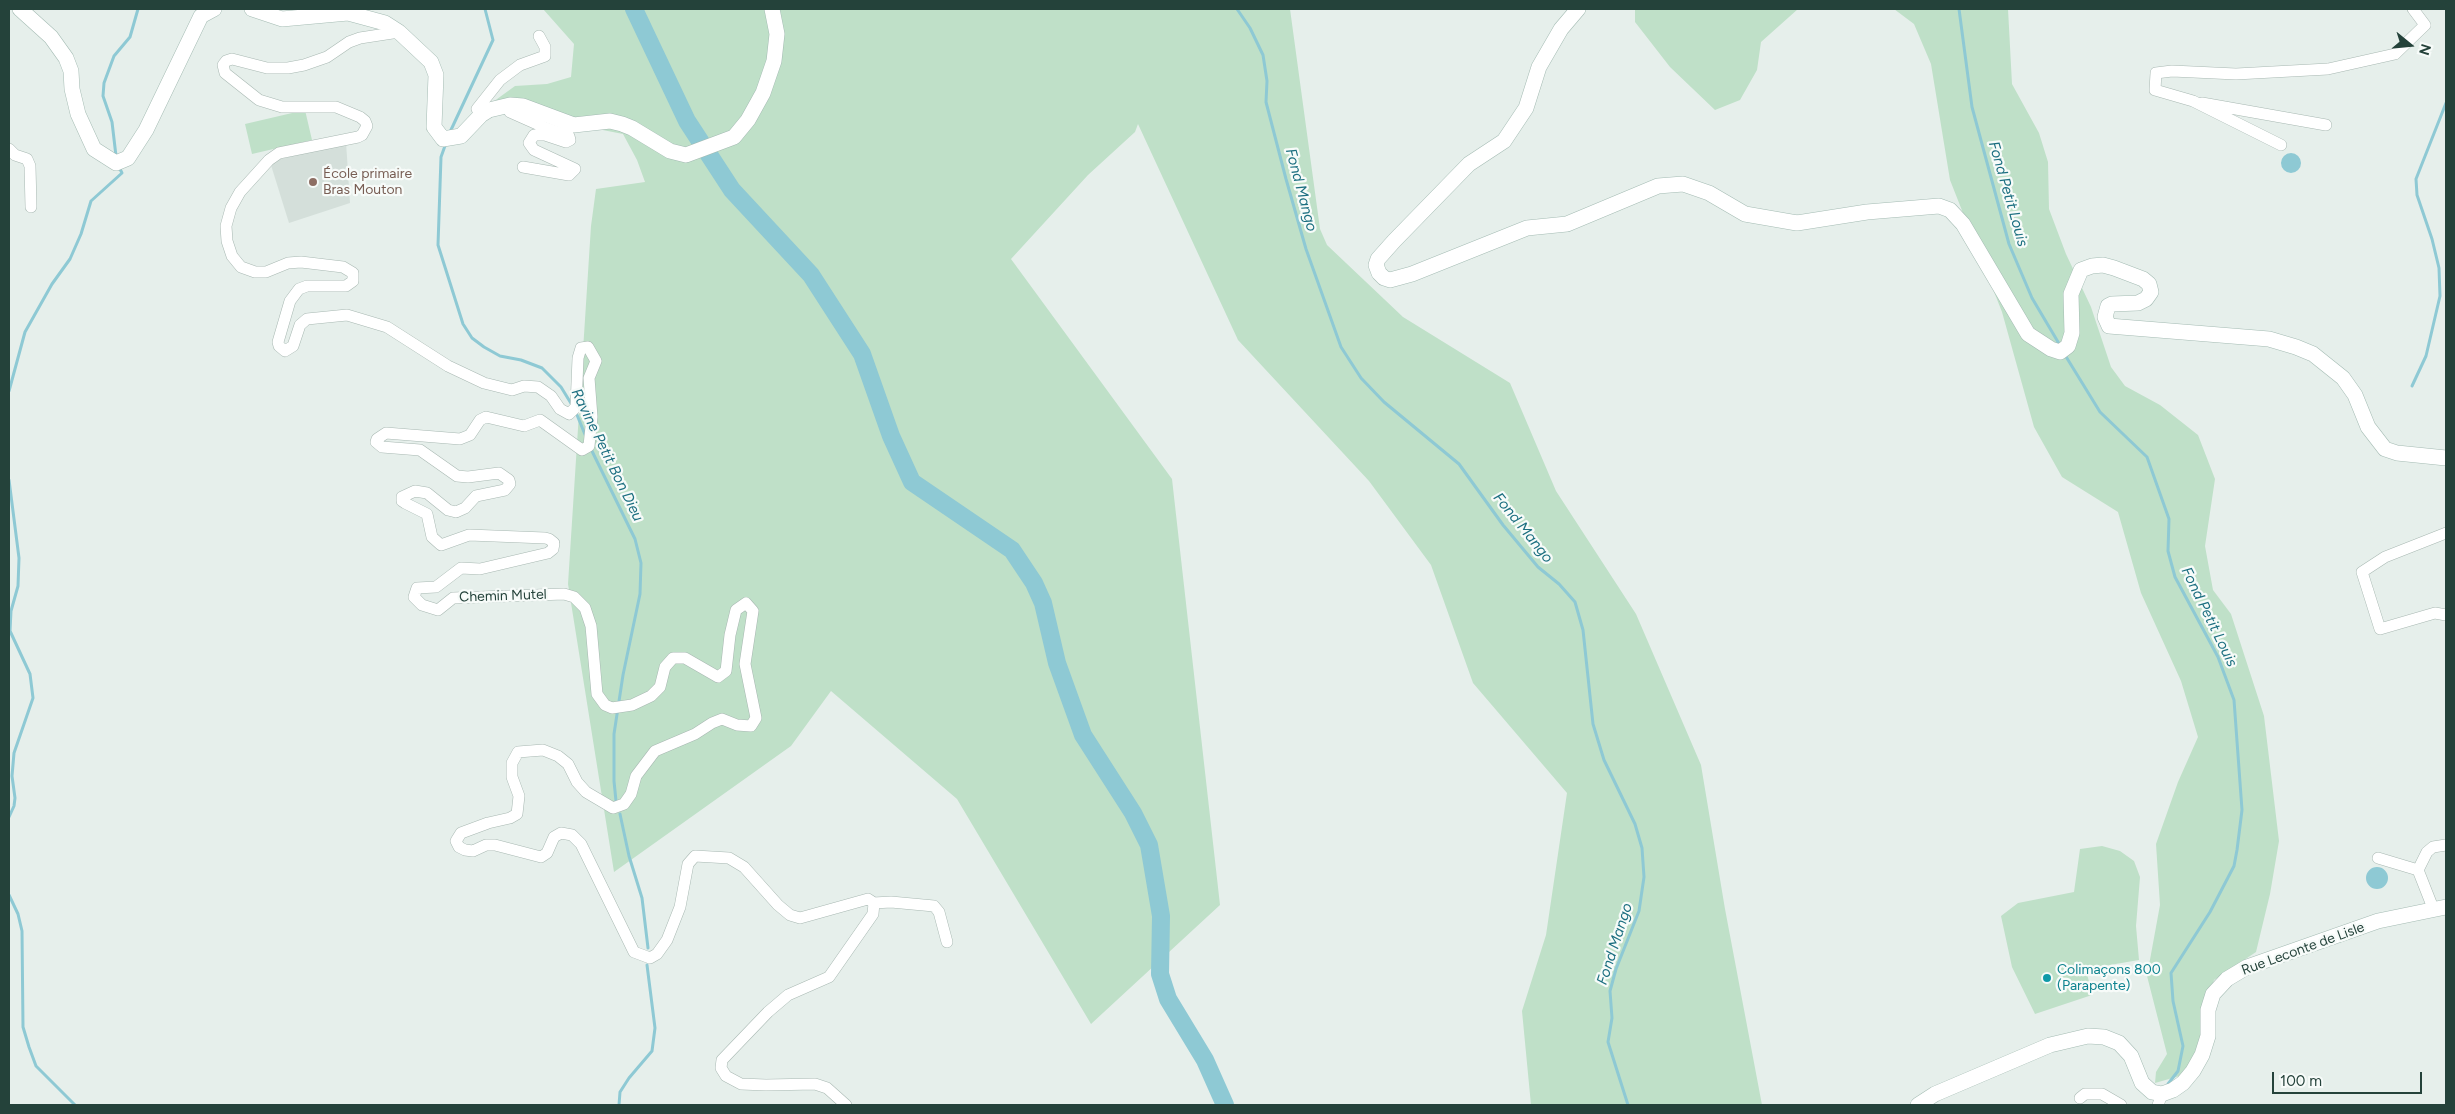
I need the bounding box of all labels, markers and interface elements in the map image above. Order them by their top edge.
north arrow [2385,20,2435,70]
text: N [2415,42,2435,57]
water label: Fond Petit Louis [1984,139,2032,249]
water label: Fond Mango [1281,147,1321,233]
place label: École primaire Bras Mouton [323,166,412,198]
marker: École primaire Bras Mouton [307,176,319,188]
water label: Ravine Petit Bon Dieu [567,386,647,524]
water label: Fond Mango [1489,489,1557,567]
water label: Fond Petit Louis [2177,564,2241,670]
street label: Chemin Mutel [459,586,547,606]
water label: Fond Mango [1593,901,1637,987]
street label: Rue Leconte de Lisle [2239,919,2367,979]
place label: Colimaçons 800 (Parapente) [2057,962,2161,994]
marker: Colimaçons 800 (Parapente) [2041,972,2053,984]
scale bar [2275,1062,2425,1094]
text: 100 m [2280,1072,2322,1090]

